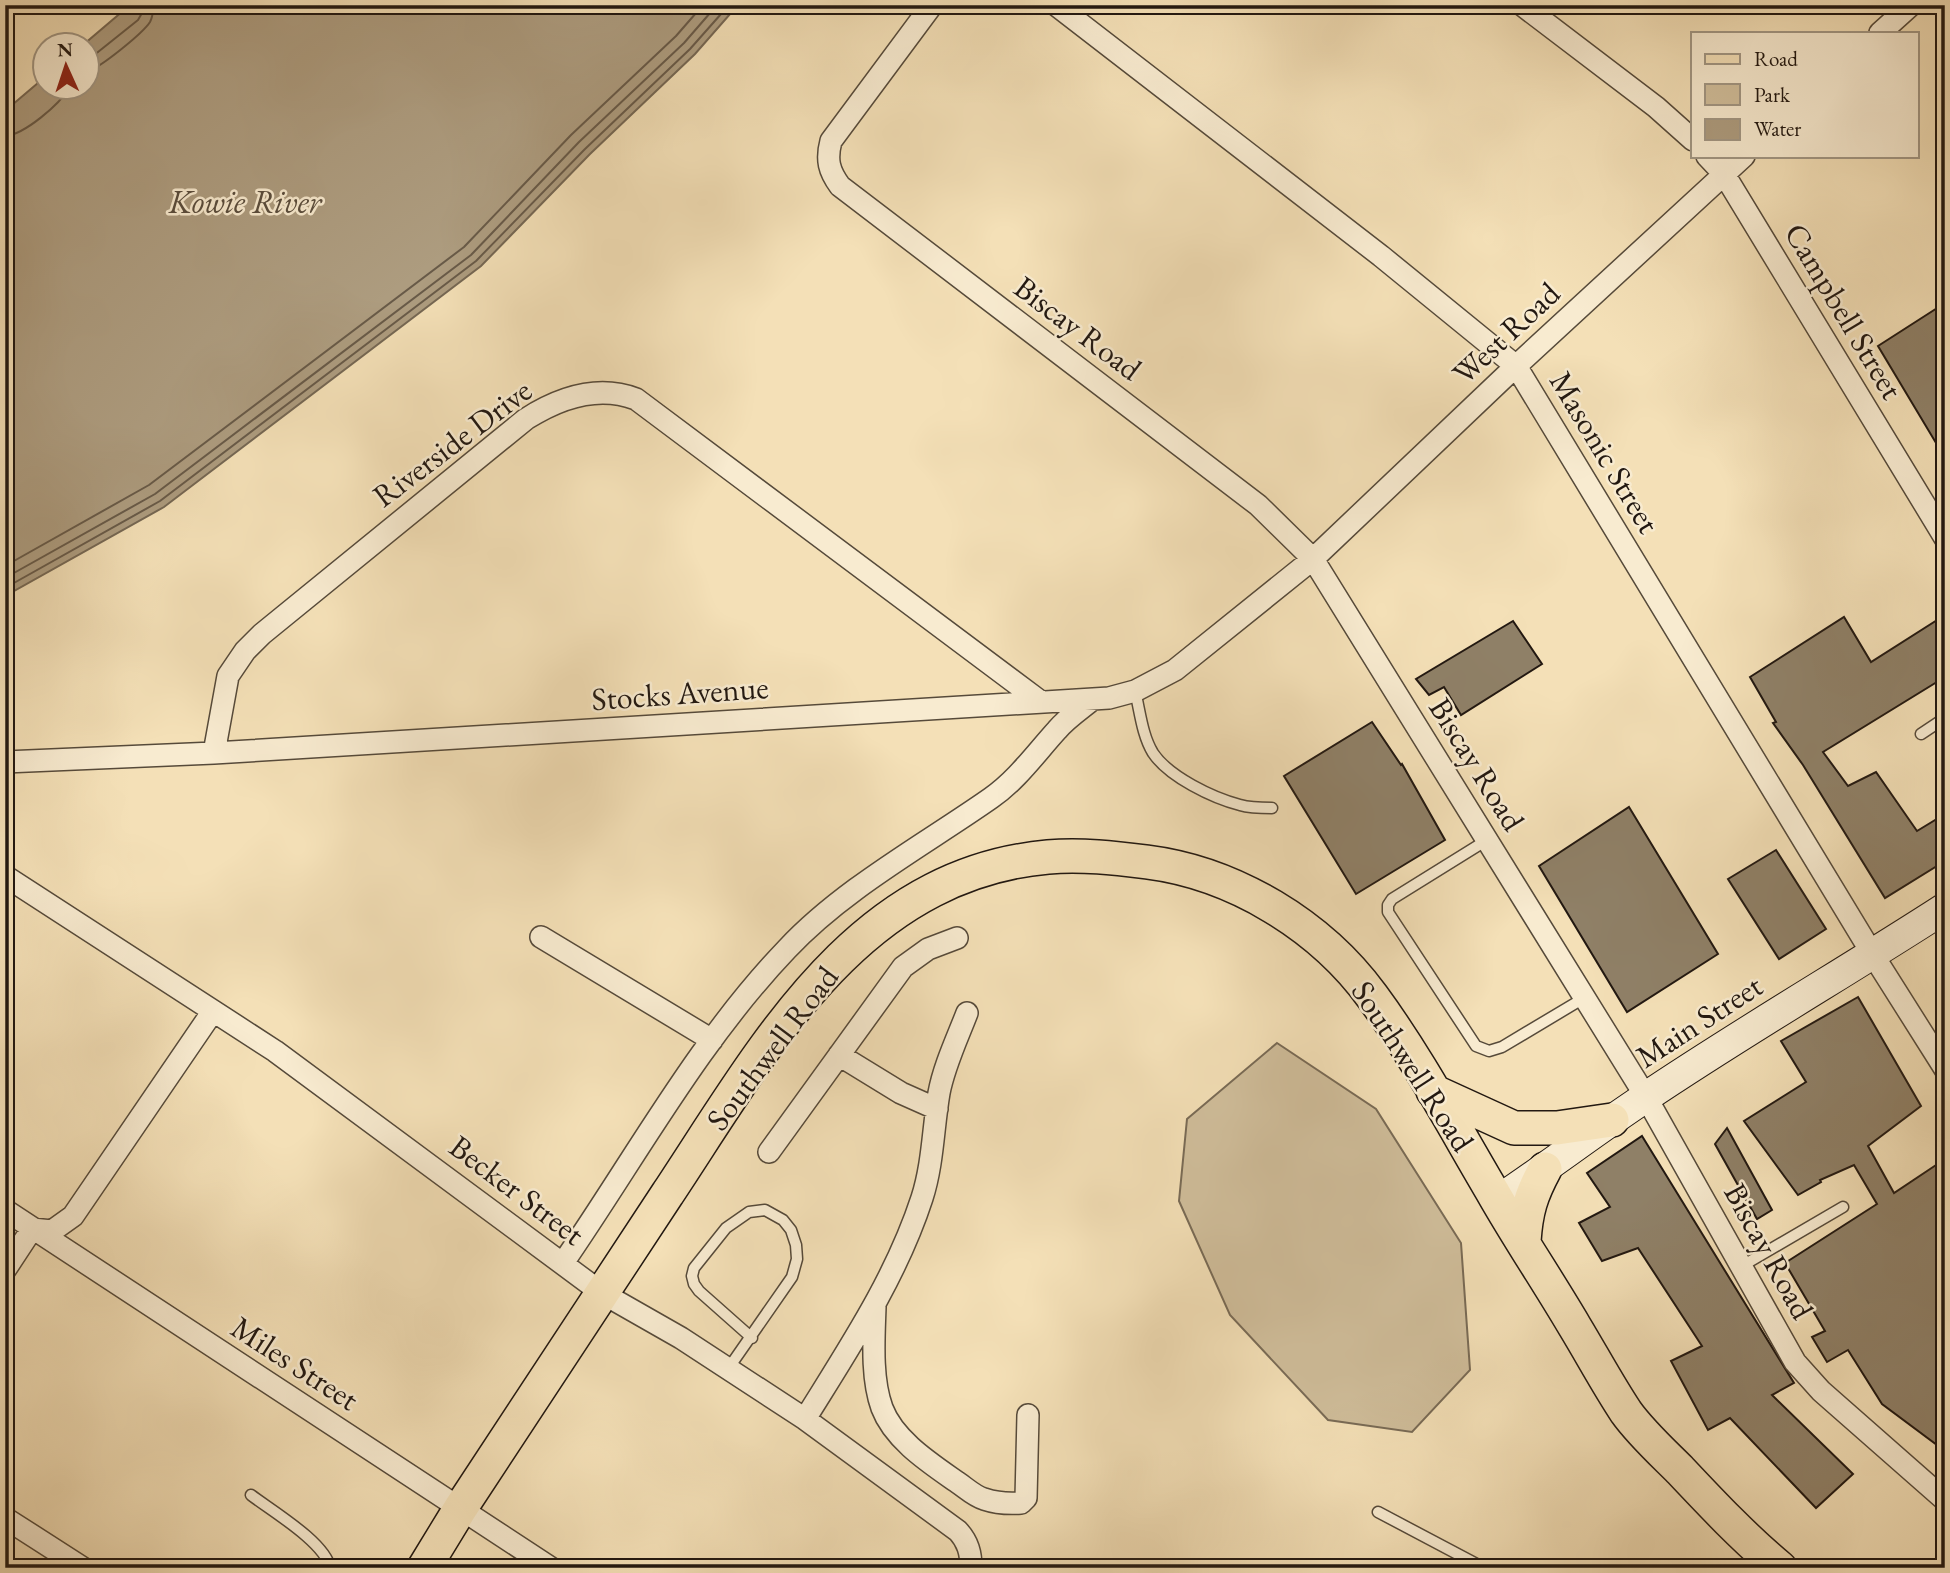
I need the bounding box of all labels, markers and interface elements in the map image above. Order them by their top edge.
north arrow [32,32,102,102]
legend [1691,32,1918,158]
text: N [57,37,74,62]
text: Road [1754,45,1798,72]
text: Park [1754,81,1791,108]
text: Water [1754,115,1801,142]
water label: Kowie River [168,180,323,223]
street label: Campbell Street [1775,215,1913,407]
street label: Biscay Road [1006,266,1151,390]
street label: West Road [1443,272,1569,393]
street label: Masonic Street [1540,363,1670,541]
street label: Riverside Drive [364,369,540,517]
street label: Stocks Avenue [590,666,770,720]
street label: Biscay Road [1420,690,1535,839]
street label: Southwell Road [696,957,848,1139]
street label: Main Street [1628,965,1770,1077]
street label: Southwell Road [1342,973,1484,1160]
street label: Becker Street [441,1125,593,1255]
street label: Biscay Road [1714,1176,1824,1327]
street label: Miles Street [223,1306,367,1420]

